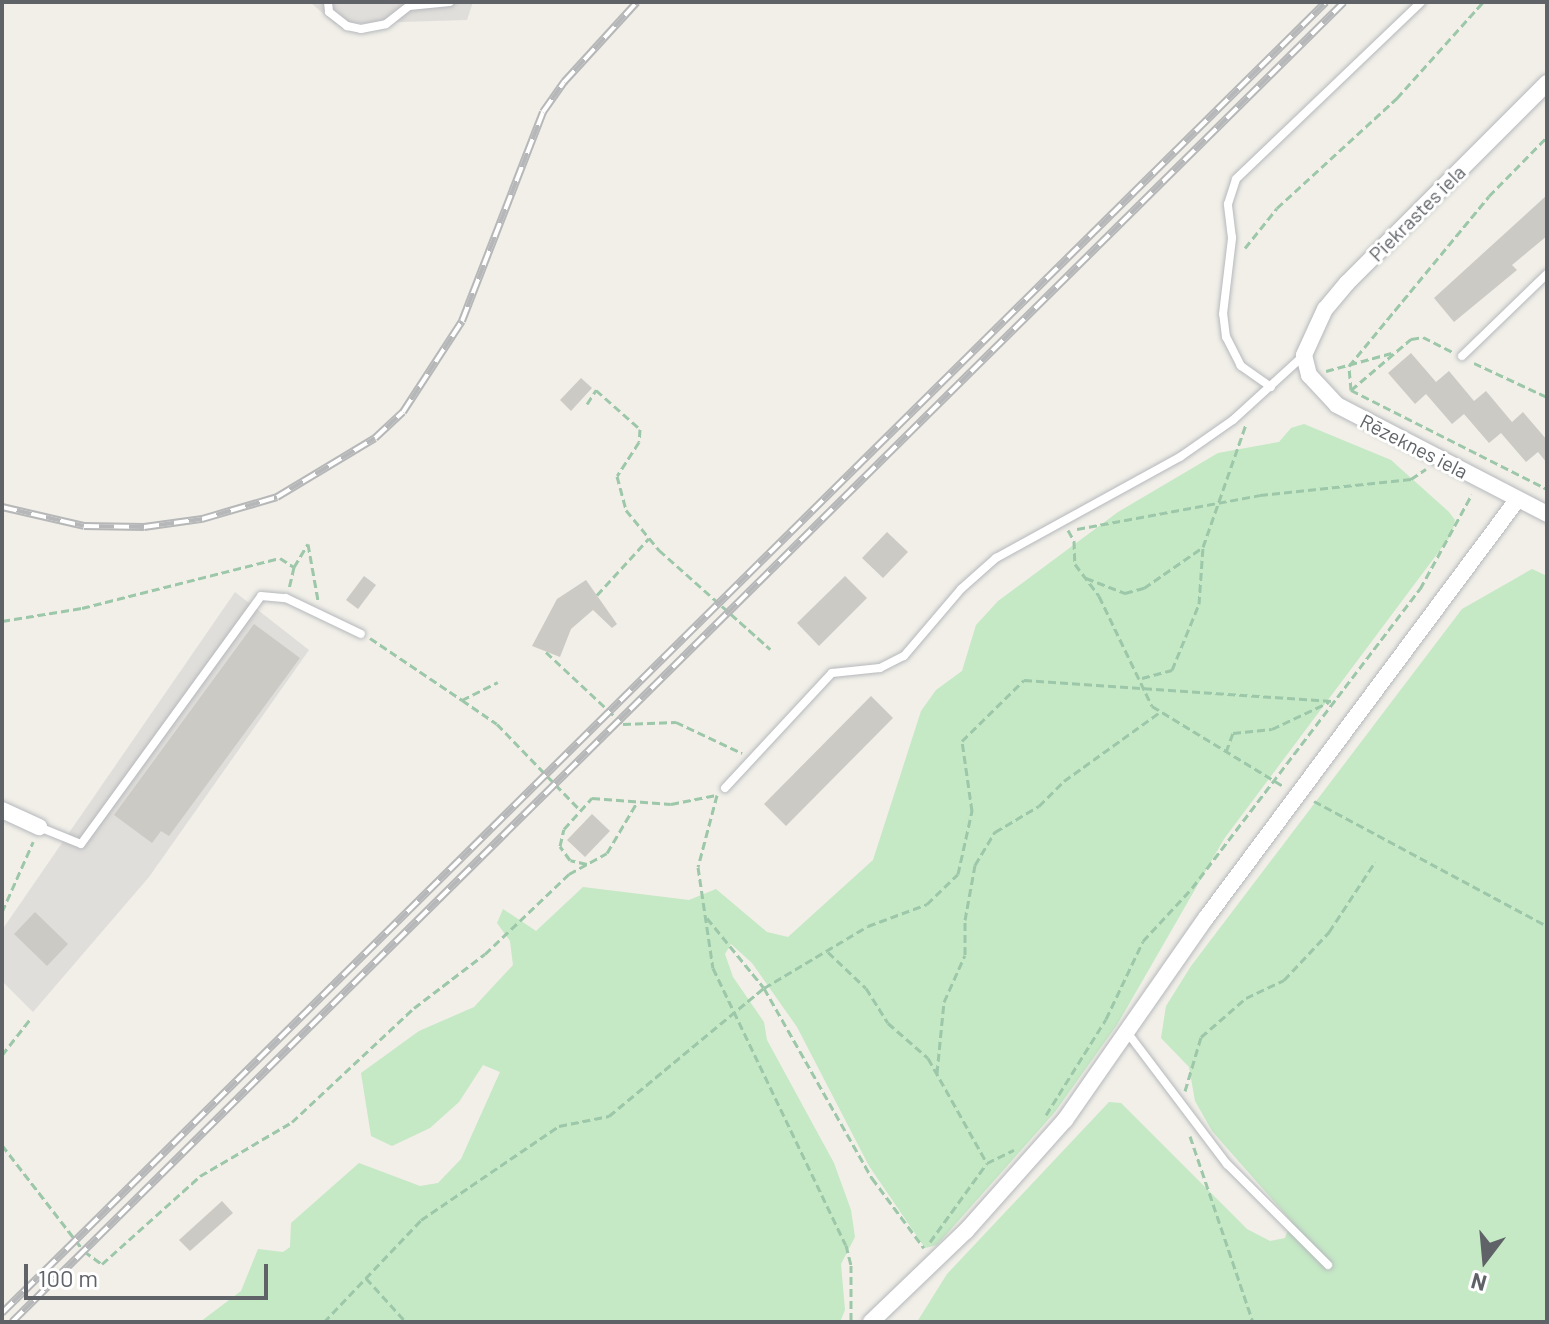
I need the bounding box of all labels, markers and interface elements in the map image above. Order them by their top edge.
street label: Piekrastes iela [1364,160,1470,266]
street label: Rēzeknes iela [1356,409,1472,483]
north arrow [1445,1220,1525,1300]
scale bar [28,1248,272,1298]
text: 100 m [38,1263,98,1292]
text: N [1468,1269,1489,1298]

